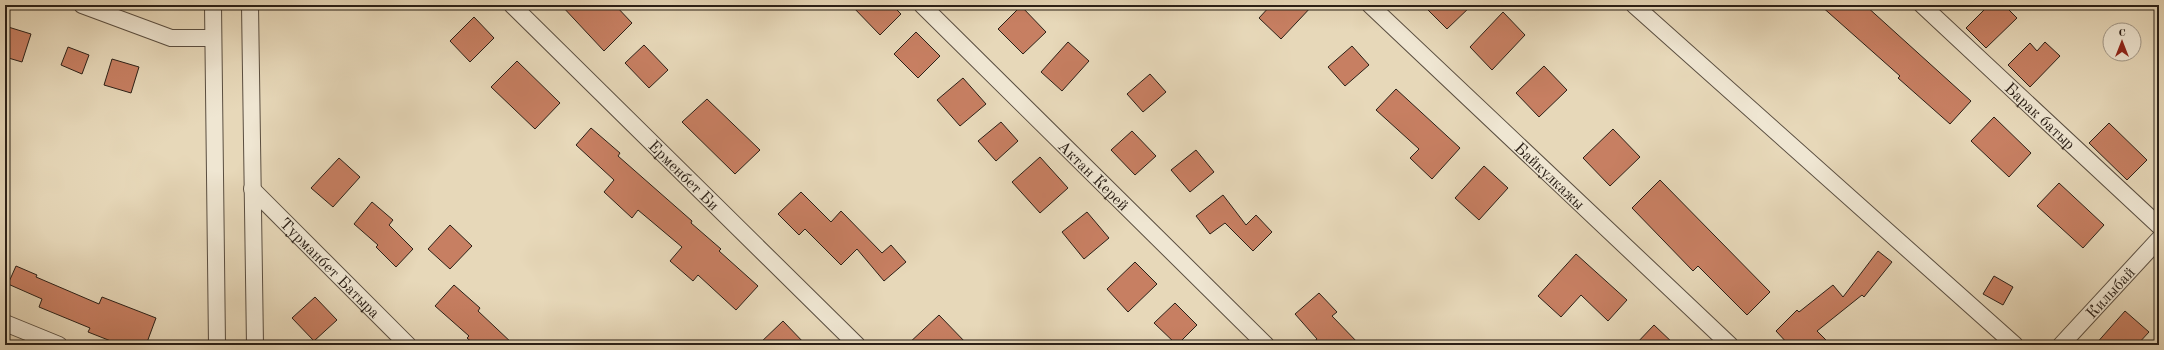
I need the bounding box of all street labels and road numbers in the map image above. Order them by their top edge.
street label: Барак батыр [2001,81,2077,153]
street label: Ерменбет Би [645,138,721,214]
street label: Актан Керей [1054,138,1131,215]
street label: Байкулкажы [1511,140,1587,213]
street label: Турманбет Батыра [276,216,382,322]
street label: Килыбай [2084,265,2139,322]

